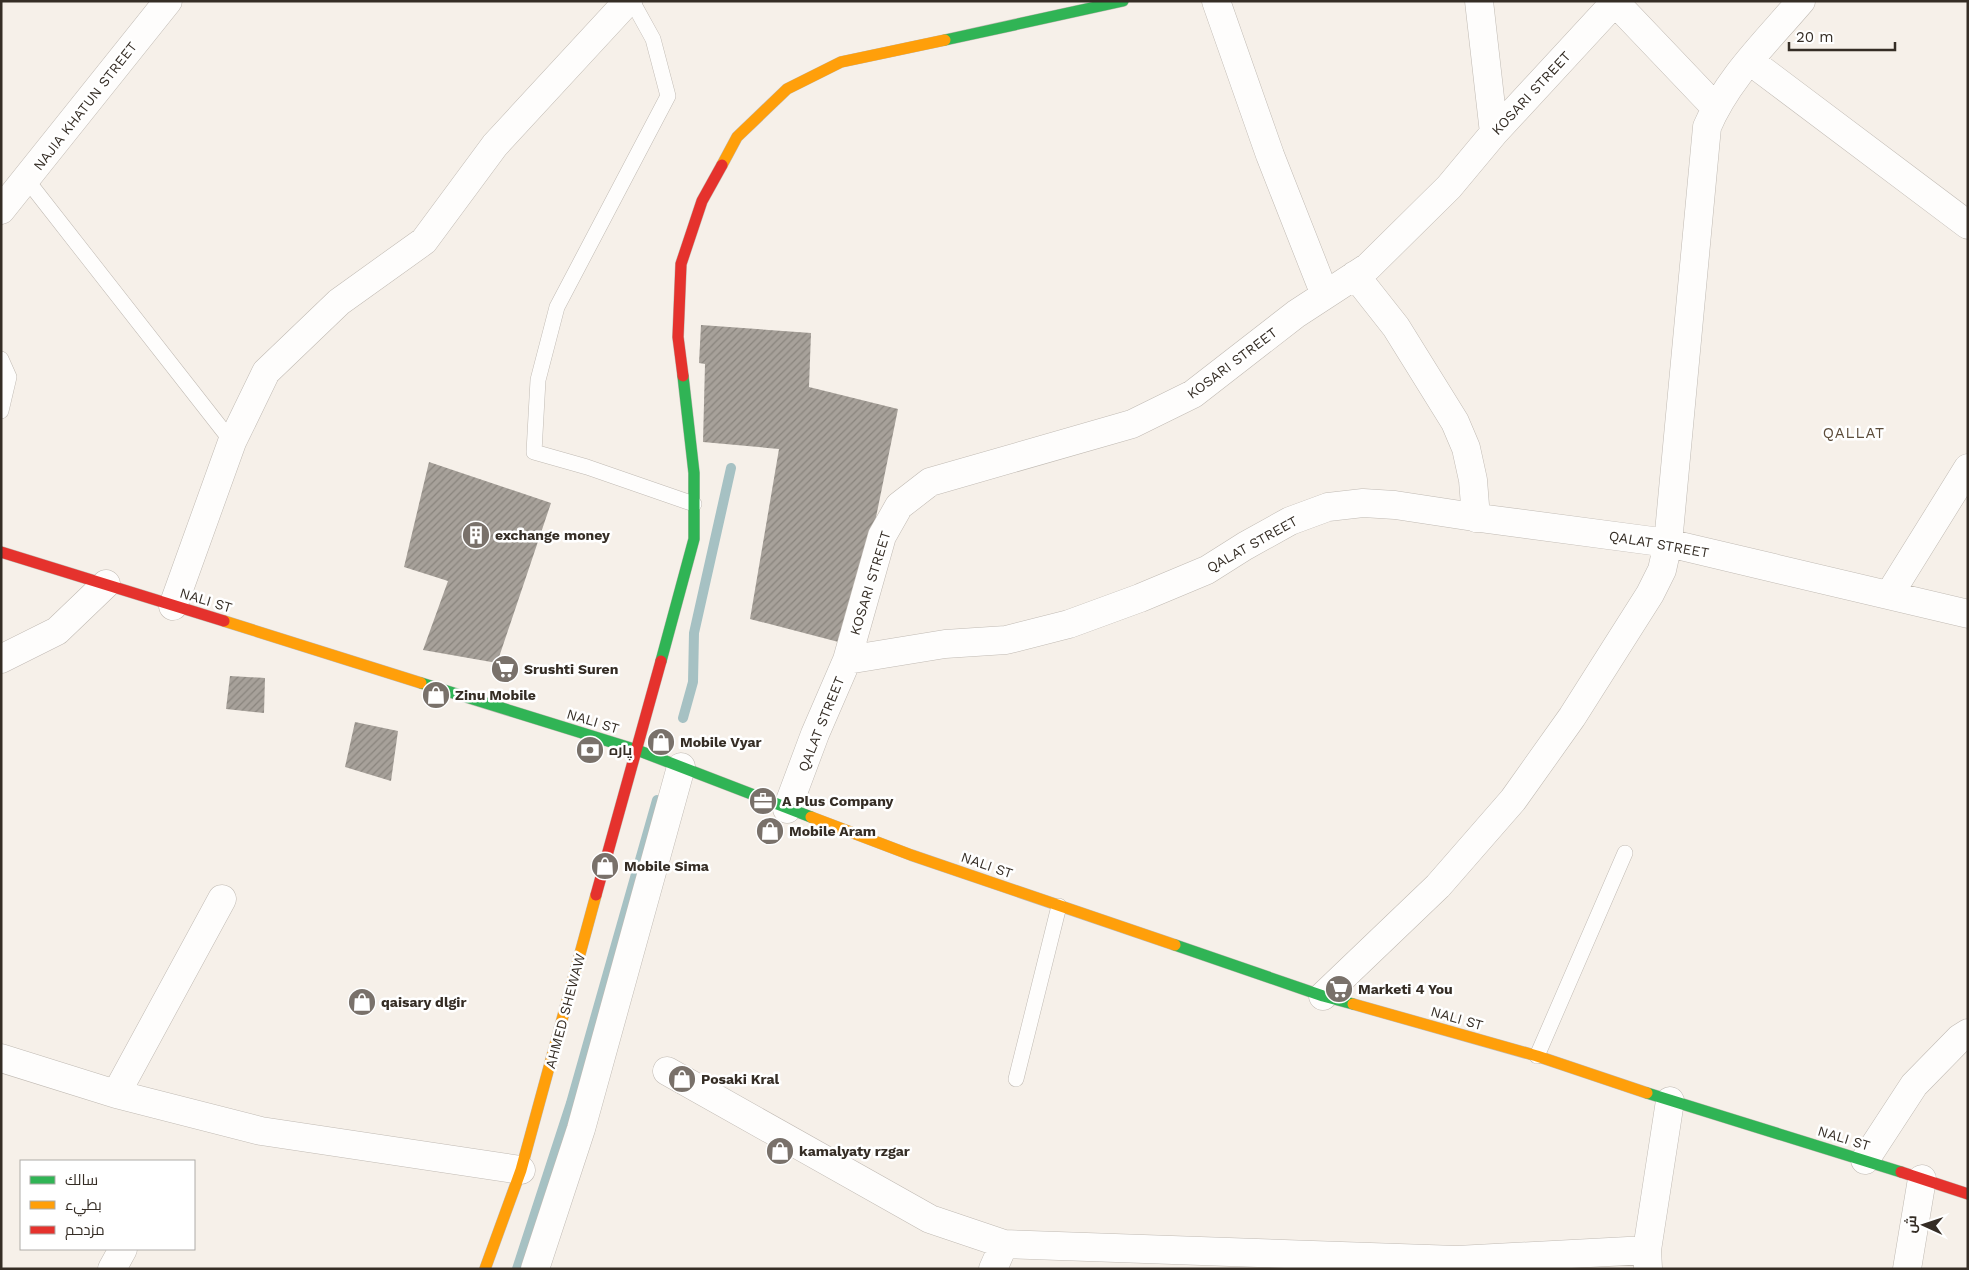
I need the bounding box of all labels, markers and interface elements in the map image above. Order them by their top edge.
scale bar [1789,20,1895,52]
text: 20 m [1796,28,1834,46]
street label: NAJIA KHATUN STREET [30,38,140,173]
street label: KOSARI STREET [1488,48,1574,138]
street label: KOSARI STREET [1184,324,1280,402]
district label: QALLAT [1823,424,1885,442]
street label: QALAT STREET [1204,512,1301,576]
building icon: exchange money [461,520,491,550]
place label: exchange money [495,527,610,543]
street label: QALAT STREET [1608,527,1711,561]
street label: KOSARI STREET [847,528,894,637]
street label: NALI ST [178,584,235,616]
supermarket icon: Srushti Suren [490,654,520,684]
place label: Srushti Suren [524,661,618,677]
street label: QALAT STREET [795,674,848,774]
shop icon: Zinu Mobile [421,680,451,710]
place label: Zinu Mobile [455,687,536,703]
street label: NALI ST [565,705,622,737]
shop icon: Mobile Vyar [646,727,676,757]
place label: Mobile Vyar [680,734,762,750]
bank icon: پاره [575,735,605,765]
place label: پاره [609,742,632,761]
office icon: A Plus Company [748,786,778,816]
place label: A Plus Company [782,793,894,809]
shop icon: Mobile Aram [755,816,785,846]
place label: Mobile Aram [789,823,876,839]
street label: NALI ST [959,849,1016,881]
shop icon: Mobile Sima [590,851,620,881]
place label: Mobile Sima [624,858,710,874]
street label: AHMED SHEWAW [542,952,588,1070]
supermarket icon: Marketi 4 You [1324,974,1354,1004]
place label: Marketi 4 You [1358,981,1453,997]
shop icon: qaisary dlgir [347,987,377,1017]
place label: qaisary dlgir [381,994,466,1010]
street label: NALI ST [1429,1003,1486,1033]
shop icon: Posaki Kral [667,1064,697,1094]
place label: Posaki Kral [701,1071,780,1087]
street label: NALI ST [1816,1122,1873,1154]
shop icon: kamalyaty rzgar [765,1136,795,1166]
place label: kamalyaty rzgar [799,1143,910,1159]
legend [20,1160,195,1250]
text: سالك [65,1171,98,1189]
text: بطيء [65,1196,102,1217]
north arrow [1899,1200,1949,1250]
text: ش [1903,1215,1920,1234]
text: مزدحم [65,1221,105,1240]

